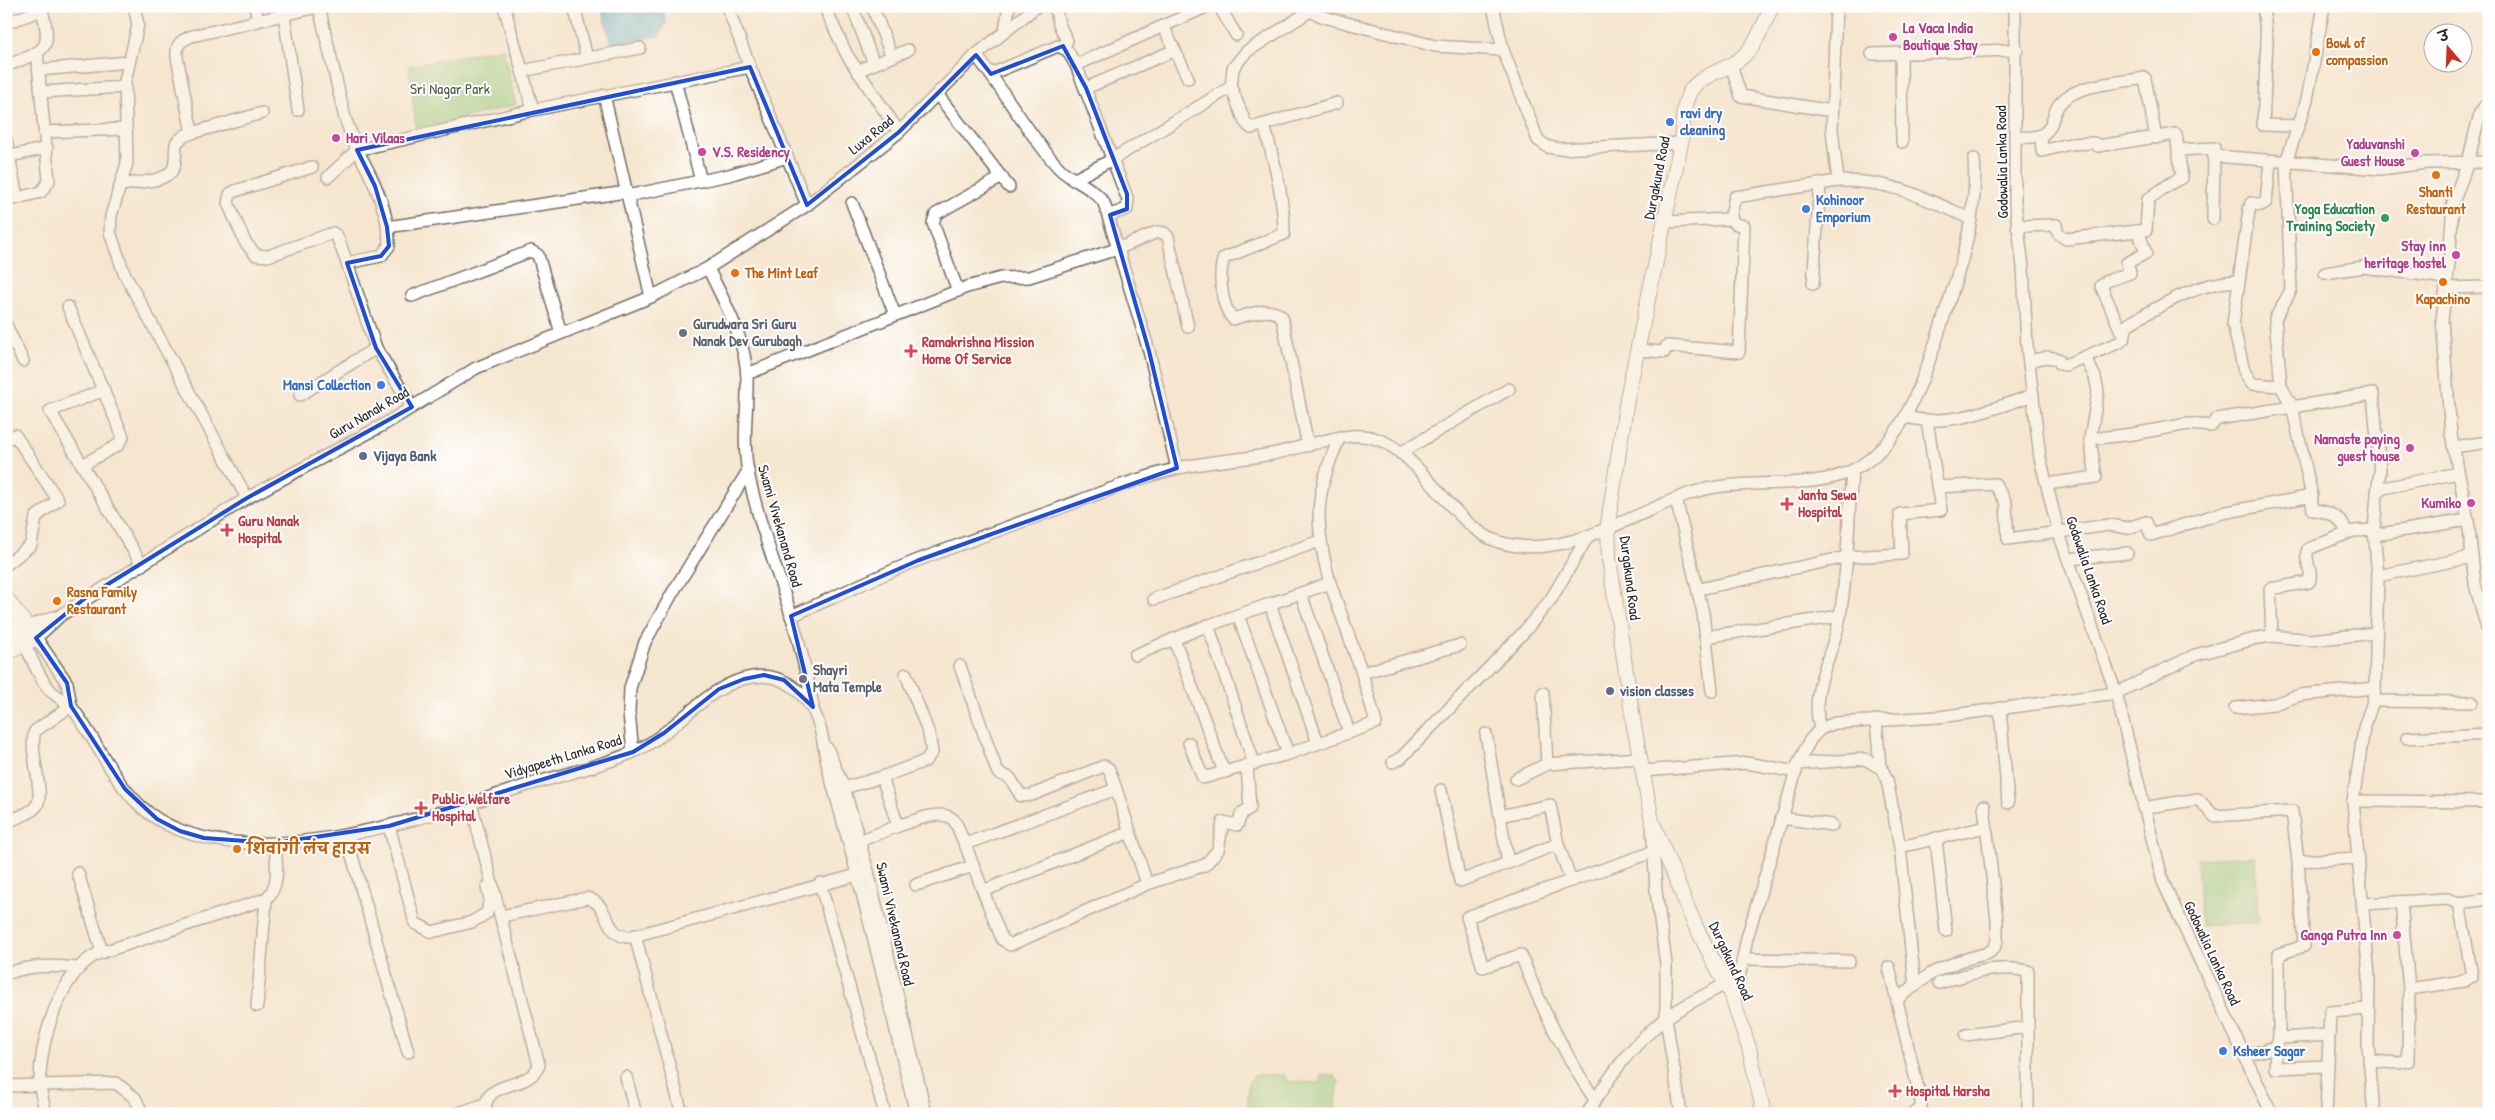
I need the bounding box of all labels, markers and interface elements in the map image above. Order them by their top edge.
place label: La Vaca India Boutique Stay [1903,17,1978,56]
north arrow [2422,22,2472,72]
text: उ [2434,24,2453,46]
marker: La Vaca India Boutique Stay [1887,31,1899,43]
place label: Bowl of compassion [2326,32,2388,71]
marker: Bowl of compassion [2310,46,2322,58]
park label: Sri Nagar Park [410,78,490,99]
place label: ravi dry cleaning [1680,102,1726,141]
street label: Godowalia Lanka Road [1990,105,2013,219]
street label: Luxa Road [844,110,898,159]
marker: ravi dry cleaning [1664,116,1676,128]
place label: Hari Vilaas [346,127,405,148]
marker: Hari Vilaas [330,132,342,144]
place label: Yaduvanshi Guest House [2341,133,2405,171]
street label: Durgakund Road [1638,134,1675,221]
place label: V.S. Residency [712,141,791,163]
marker: V.S. Residency [696,146,708,158]
marker: Yaduvanshi Guest House [2409,147,2421,159]
marker: Shanti Restaurant [2430,169,2442,181]
place label: Shanti Restaurant [2406,181,2466,219]
place label: Kohinoor Emporium [1816,189,1871,228]
place label: Yoga Education Training Society [2285,198,2376,237]
marker: Kohinoor Emporium [1800,203,1812,215]
marker: Yoga Education Training Society [2379,212,2391,224]
place label: Stay inn heritage hostel [2364,235,2447,274]
marker: Stay inn heritage hostel [2450,249,2462,261]
place label: The Mint Leaf [744,262,819,283]
marker: The Mint Leaf [729,267,741,279]
marker: Kapachino [2437,276,2449,288]
place label: Kapachino [2416,288,2470,310]
place label: Gurudwara Sri Guru Nanak Dev Gurubagh [693,313,802,352]
marker: Gurudwara Sri Guru Nanak Dev Gurubagh [677,327,689,339]
place label: Ramakrishna Mission Home Of Service [922,331,1035,369]
marker: Ramakrishna Mission Home Of Service [904,344,918,358]
place label: Mansi Collection [283,374,371,395]
marker: Mansi Collection [375,379,387,391]
street label: Guru Nanak Road [325,381,413,444]
place label: Namaste paying guest house [2314,428,2400,467]
marker: Namaste paying guest house [2404,442,2416,454]
place label: Vijaya Bank [373,445,437,467]
marker: Vijaya Bank [357,450,369,462]
street label: Swami Vivekanand Road [753,462,808,589]
place label: Janta Sewa Hospital [1798,484,1857,523]
place label: Kumiko [2421,492,2461,513]
marker: Janta Sewa Hospital [1780,497,1794,511]
marker: Kumiko [2465,497,2477,509]
place label: Guru Nanak Hospital [238,510,300,549]
street label: Godowalia Lanka Road [2061,513,2118,627]
marker: Guru Nanak Hospital [220,523,234,537]
street label: Durgakund Road [1615,535,1646,621]
place label: Rasna Family Restaurant [67,581,138,619]
marker: Rasna Family Restaurant [51,595,63,607]
place label: Shayri Mata Temple [813,659,882,698]
marker: Shayri Mata Temple [797,673,809,685]
place label: vision classes [1619,680,1694,701]
marker: vision classes [1604,685,1616,697]
street label: Vidyapeeth Lanka Road [502,729,624,784]
place label: Public Welfare Hospital [432,788,510,827]
marker: Public Welfare Hospital [414,801,428,815]
place label: शिवांगी लंच हाउस [245,836,372,859]
marker: शिवांगी लंच हाउस [231,843,243,855]
street label: Swami Vivekanand Road [871,860,920,988]
street label: Godowalia Lanka Road [2179,897,2246,1009]
street label: Durgakund Road [1704,918,1759,1004]
place label: Ganga Putra Inn [2301,924,2387,946]
marker: Ganga Putra Inn [2391,929,2403,941]
place label: Ksheer Sagar [2233,1040,2305,1062]
marker: Ksheer Sagar [2217,1045,2229,1057]
place label: Hospital Harsha [1906,1080,1990,1102]
marker: Hospital Harsha [1888,1084,1902,1098]

